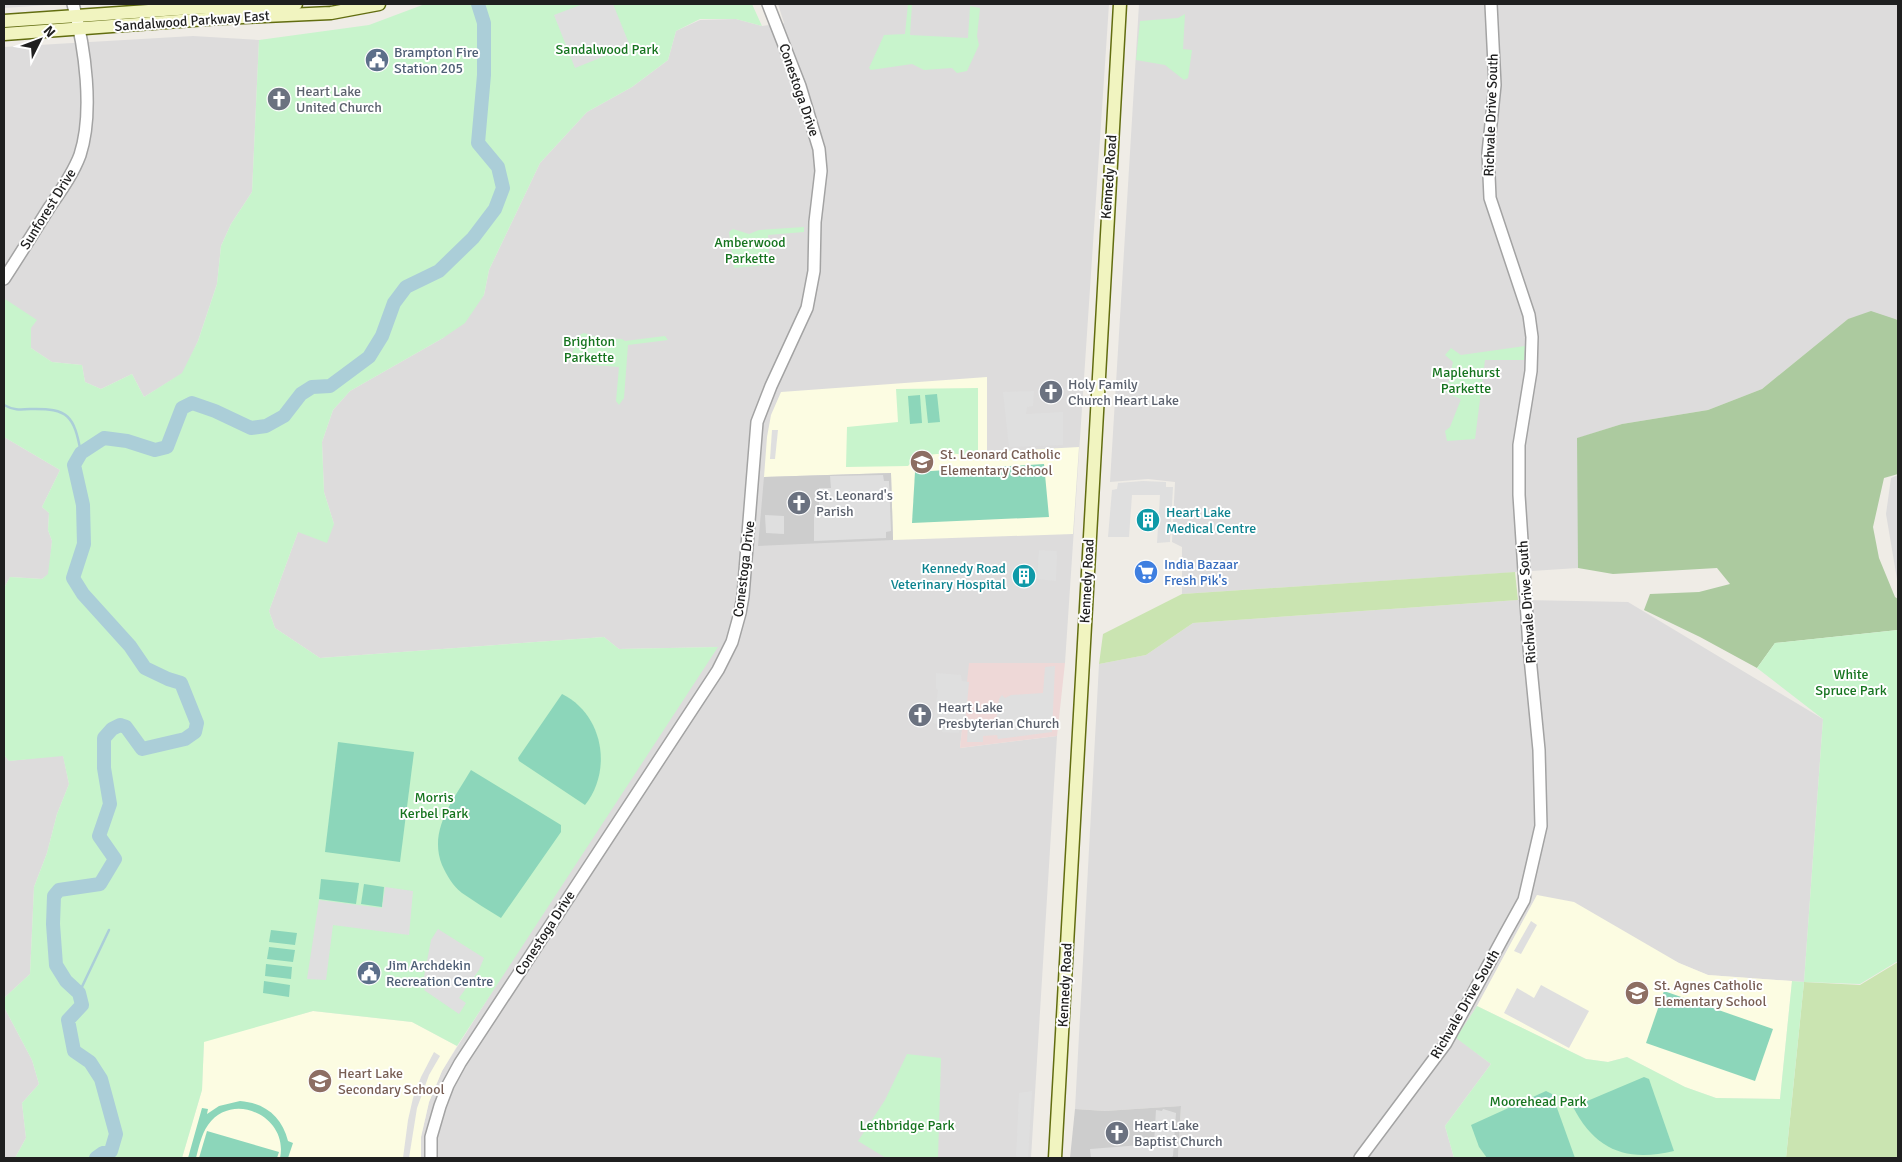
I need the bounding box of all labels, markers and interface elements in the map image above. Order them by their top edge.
street label: Sandalwood Parkway East [114,7,270,35]
north arrow [15,15,65,65]
text: N [40,22,59,41]
park label: Sandalwood Park [556,41,658,58]
street label: Conestoga Drive [775,41,823,139]
place label: Brampton Fire Station 205 [394,44,479,77]
public building icon: Brampton Fire Station 205 [364,47,390,73]
street label: Richvale Drive South [1480,53,1502,177]
place label: Heart Lake United Church [296,83,382,116]
church icon: Heart Lake United Church [266,86,292,112]
street label: Kennedy Road [1098,134,1120,220]
street label: Sunforest Drive [16,165,80,253]
park label: Amberwood Parkette [714,234,786,267]
park label: Brighton Parkette [563,333,615,366]
park label: Maplehurst Parkette [1432,364,1500,397]
place label: Holy Family Church Heart Lake [1068,376,1179,409]
church icon: Holy Family Church Heart Lake [1038,379,1064,405]
place label: St. Leonard Catholic Elementary School [940,446,1061,479]
school or university icon: St. Leonard Catholic Elementary School [909,449,935,475]
place label: St. Leonard's Parish [816,487,893,520]
church icon: St. Leonard's Parish [786,490,812,516]
place label: Heart Lake Medical Centre [1166,504,1256,537]
building icon: Heart Lake Medical Centre [1135,507,1161,533]
street label: Conestoga Drive [730,520,758,618]
street label: Kennedy Road [1076,538,1098,624]
street label: Richvale Drive South [1514,540,1540,664]
place label: India Bazaar Fresh Pik's [1164,556,1239,589]
supermarket icon: India Bazaar Fresh Pik's [1133,559,1159,585]
place label: Kennedy Road Veterinary Hospital [891,560,1006,593]
building icon: Kennedy Road Veterinary Hospital [1011,563,1037,589]
park label: White Spruce Park [1815,666,1887,699]
place label: Heart Lake Presbyterian Church [938,699,1059,732]
church icon: Heart Lake Presbyterian Church [907,702,933,728]
park label: Morris Kerbel Park [400,789,468,822]
street label: Conestoga Drive [511,888,579,978]
street label: Kennedy Road [1054,942,1076,1028]
street label: Richvale Drive South [1427,946,1503,1062]
place label: Jim Archdekin Recreation Centre [386,957,493,990]
public building icon: Jim Archdekin Recreation Centre [356,960,382,986]
place label: St. Agnes Catholic Elementary School [1654,977,1767,1010]
school or university icon: St. Agnes Catholic Elementary School [1624,980,1650,1006]
place label: Heart Lake Secondary School [338,1065,445,1098]
school or university icon: Heart Lake Secondary School [307,1068,333,1094]
park label: Moorehead Park [1490,1093,1586,1110]
park label: Lethbridge Park [860,1117,954,1134]
place label: Heart Lake Baptist Church [1134,1117,1223,1150]
church icon: Heart Lake Baptist Church [1104,1120,1130,1146]

